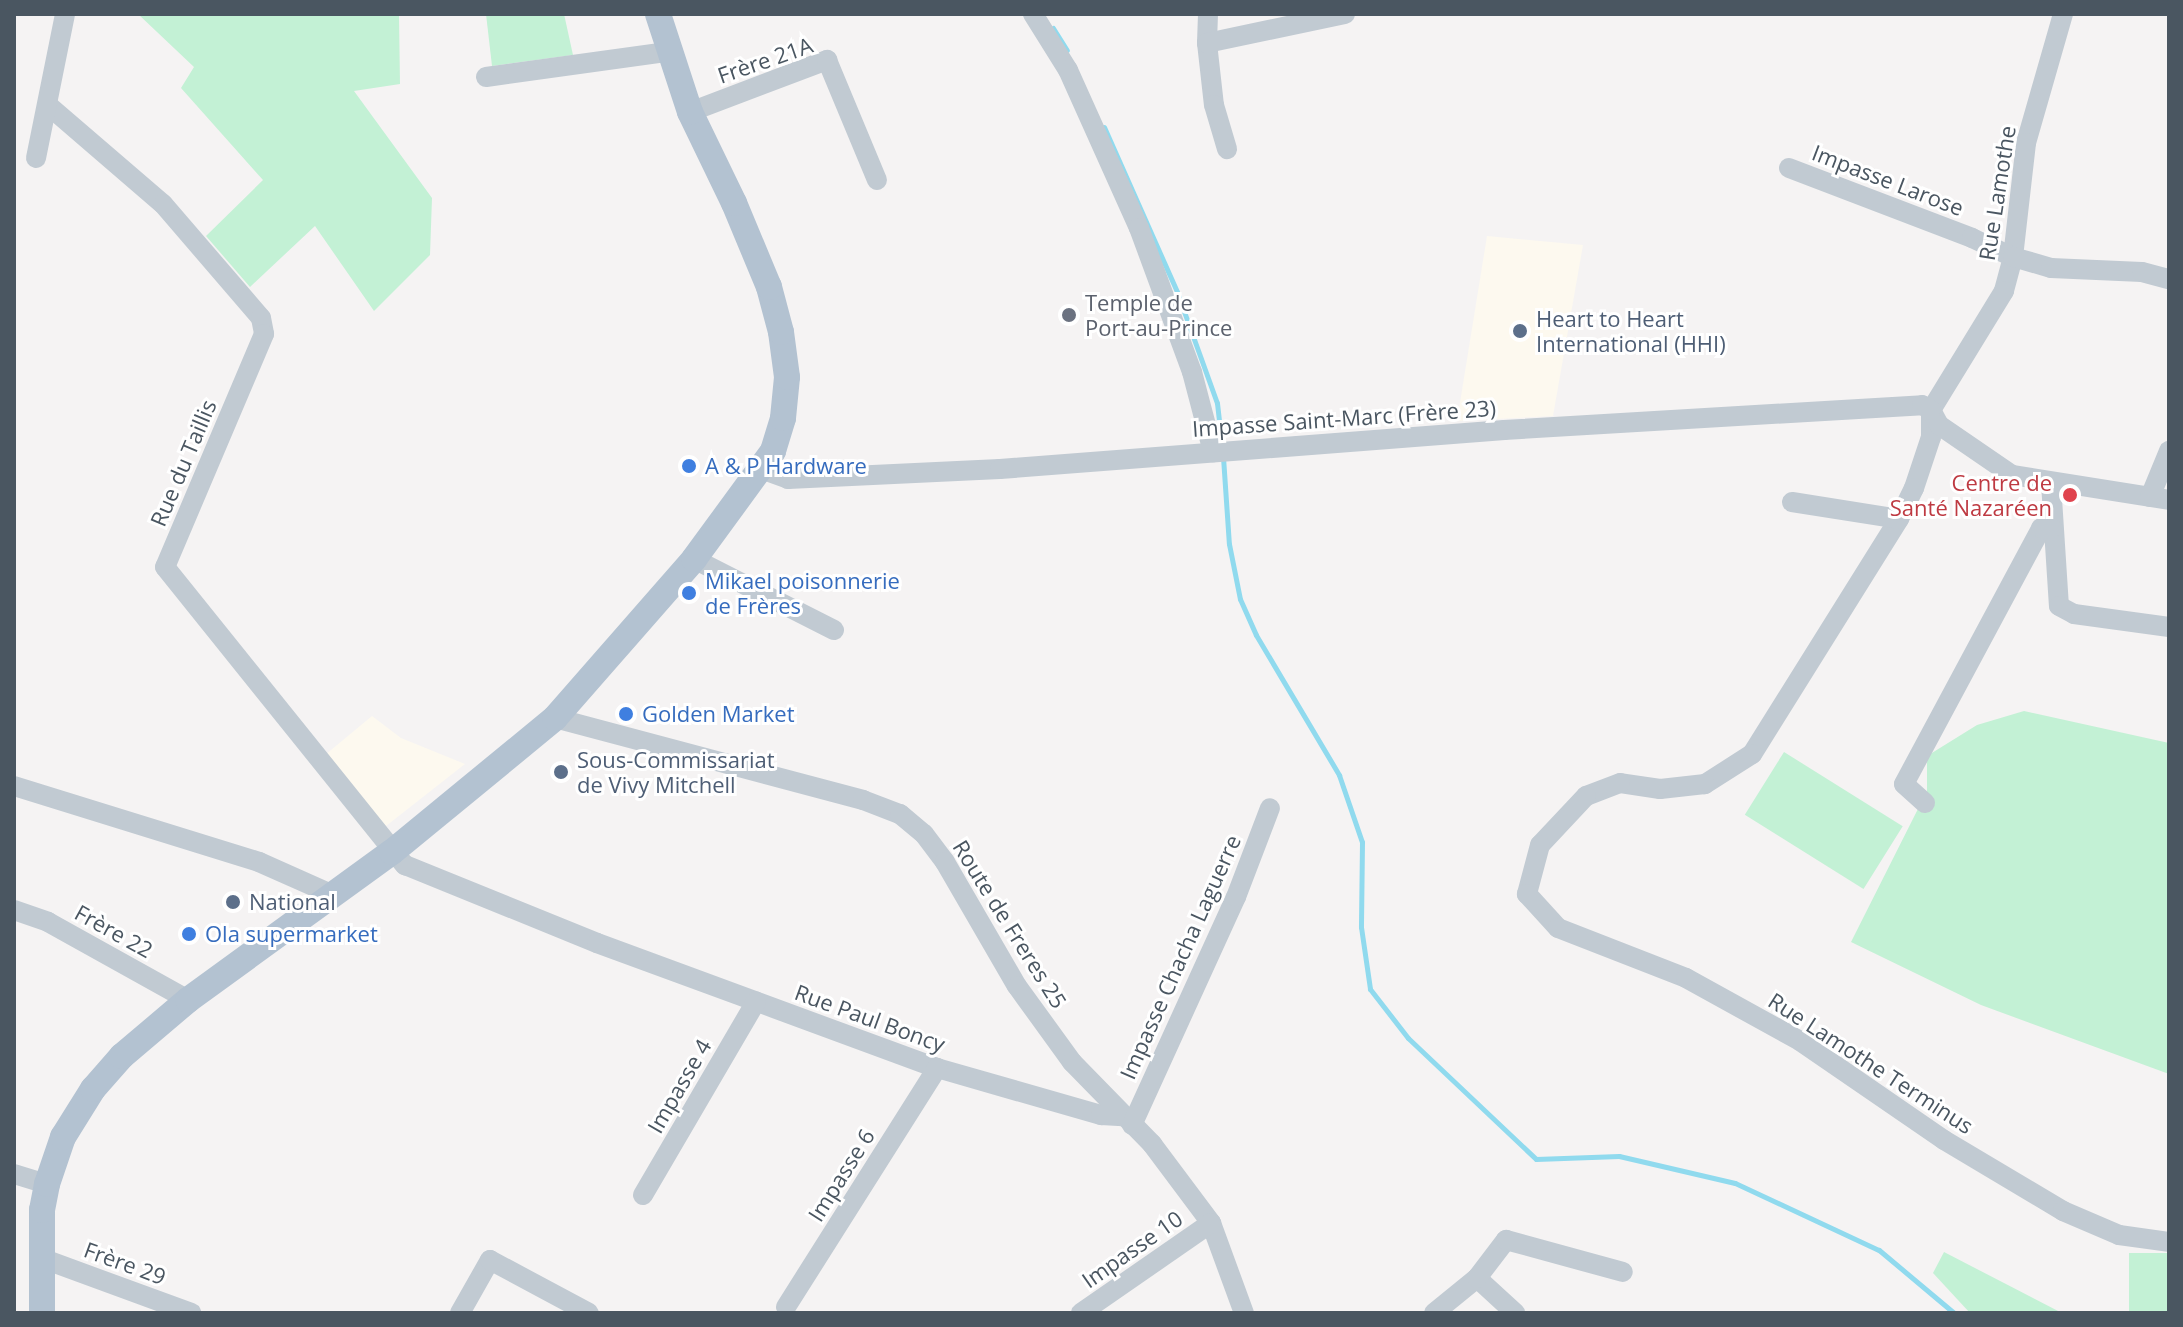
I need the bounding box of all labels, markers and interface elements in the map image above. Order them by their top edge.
street label: Frère 21A [714,31,816,89]
street label: Rue Lamothe [1973,124,2021,262]
street label: Impasse Larose [1809,139,1967,221]
place label: Temple de Port-au-Prince [1085,289,1232,340]
place label: Heart to Heart International (HHI) [1536,305,1726,356]
marker: Temple de Port-au-Prince [1060,306,1078,324]
marker: Heart to Heart International (HHI) [1511,322,1529,340]
street label: Impasse Saint-Marc (Frère 23) [1191,394,1497,442]
street label: Rue du Taillis [145,396,221,530]
place label: A & P Hardware [705,453,867,479]
marker: A & P Hardware [680,457,698,475]
place label: Centre de Santé Nazaréen [1890,469,2052,520]
marker: Centre de Santé Nazaréen [2059,484,2081,506]
place label: Mikael poisonnerie de Frères [705,567,900,618]
marker: Mikael poisonnerie de Frères [680,584,698,602]
place label: Golden Market [642,701,795,727]
marker: Golden Market [617,705,635,723]
place label: Sous-Commissariat de Vivy Mitchell [577,746,775,798]
marker: Sous-Commissariat de Vivy Mitchell [552,763,570,781]
street label: Impasse Chacha Laguerre [1114,831,1246,1083]
street label: Route de Freres 25 [948,835,1072,1013]
place label: National [249,889,336,915]
marker: National [224,893,242,911]
street label: Frère 22 [70,899,158,963]
place label: Ola supermarket [205,921,378,947]
marker: Ola supermarket [180,925,198,943]
street label: Rue Paul Boncy [791,979,949,1057]
street label: Rue Lamothe Terminus [1764,987,1978,1139]
street label: Impasse 4 [642,1034,716,1138]
street label: Impasse 6 [802,1124,880,1226]
street label: Impasse 10 [1077,1205,1187,1293]
street label: Frère 29 [81,1236,169,1290]

